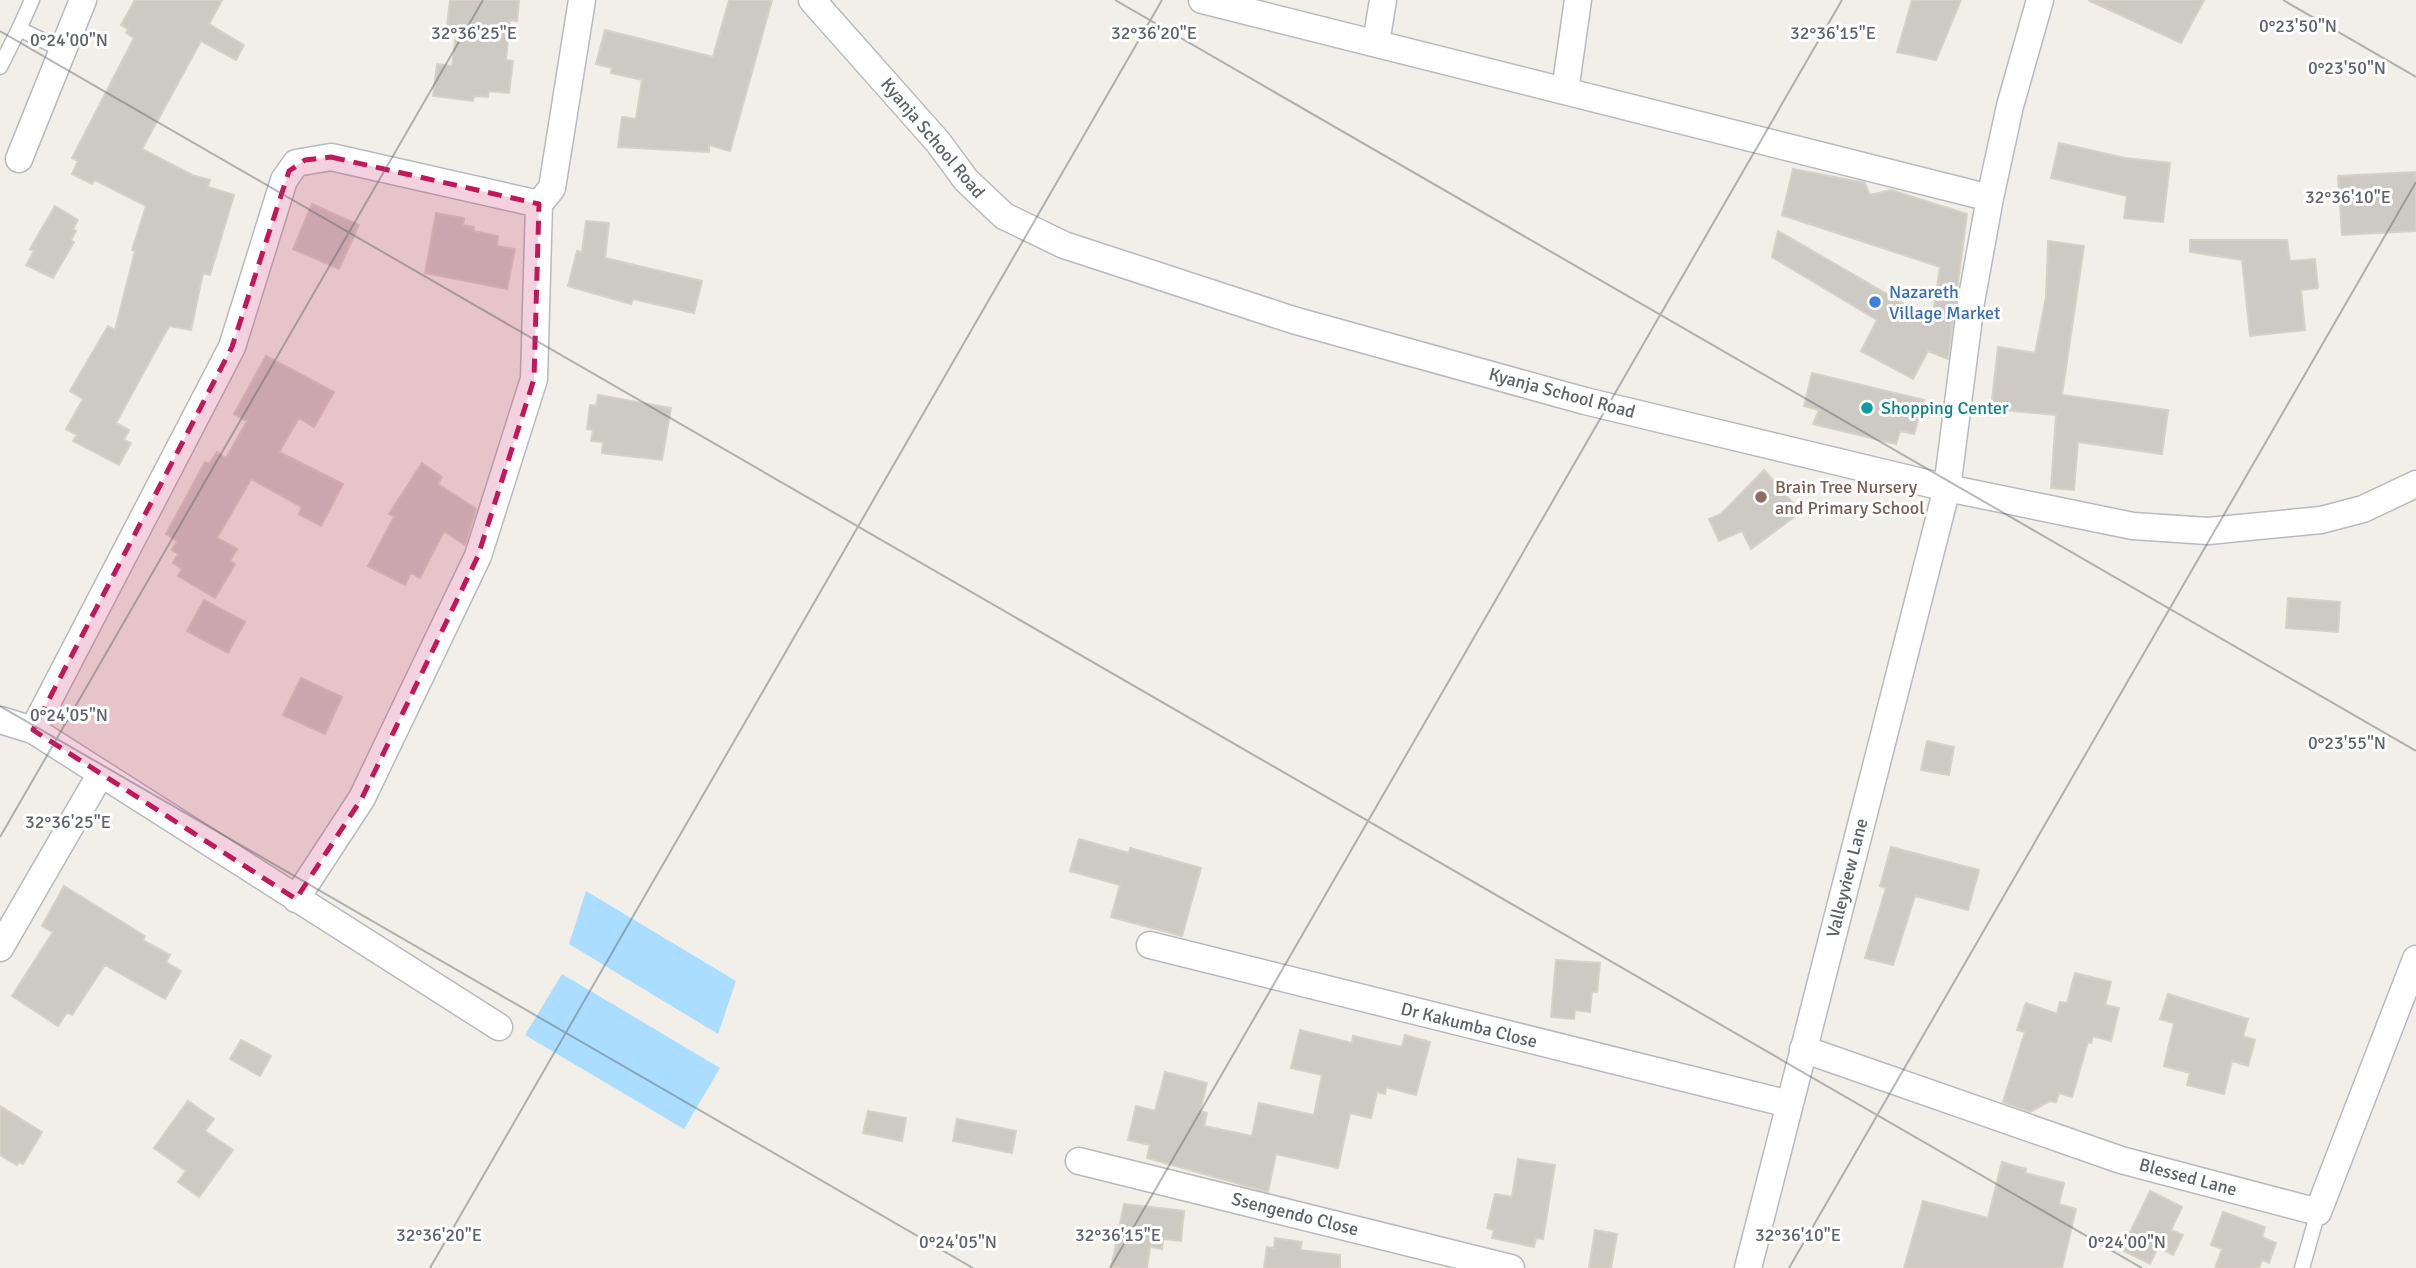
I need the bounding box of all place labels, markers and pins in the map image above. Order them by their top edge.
place label: Nazareth Village Market [1889,281,2000,324]
marker: Nazareth Village Market [1867,294,1883,310]
place label: Shopping Center [1881,397,2009,419]
marker: Shopping Center [1859,400,1875,416]
place label: Brain Tree Nursery and Primary School [1775,476,1924,519]
marker: Brain Tree Nursery and Primary School [1753,489,1769,505]

